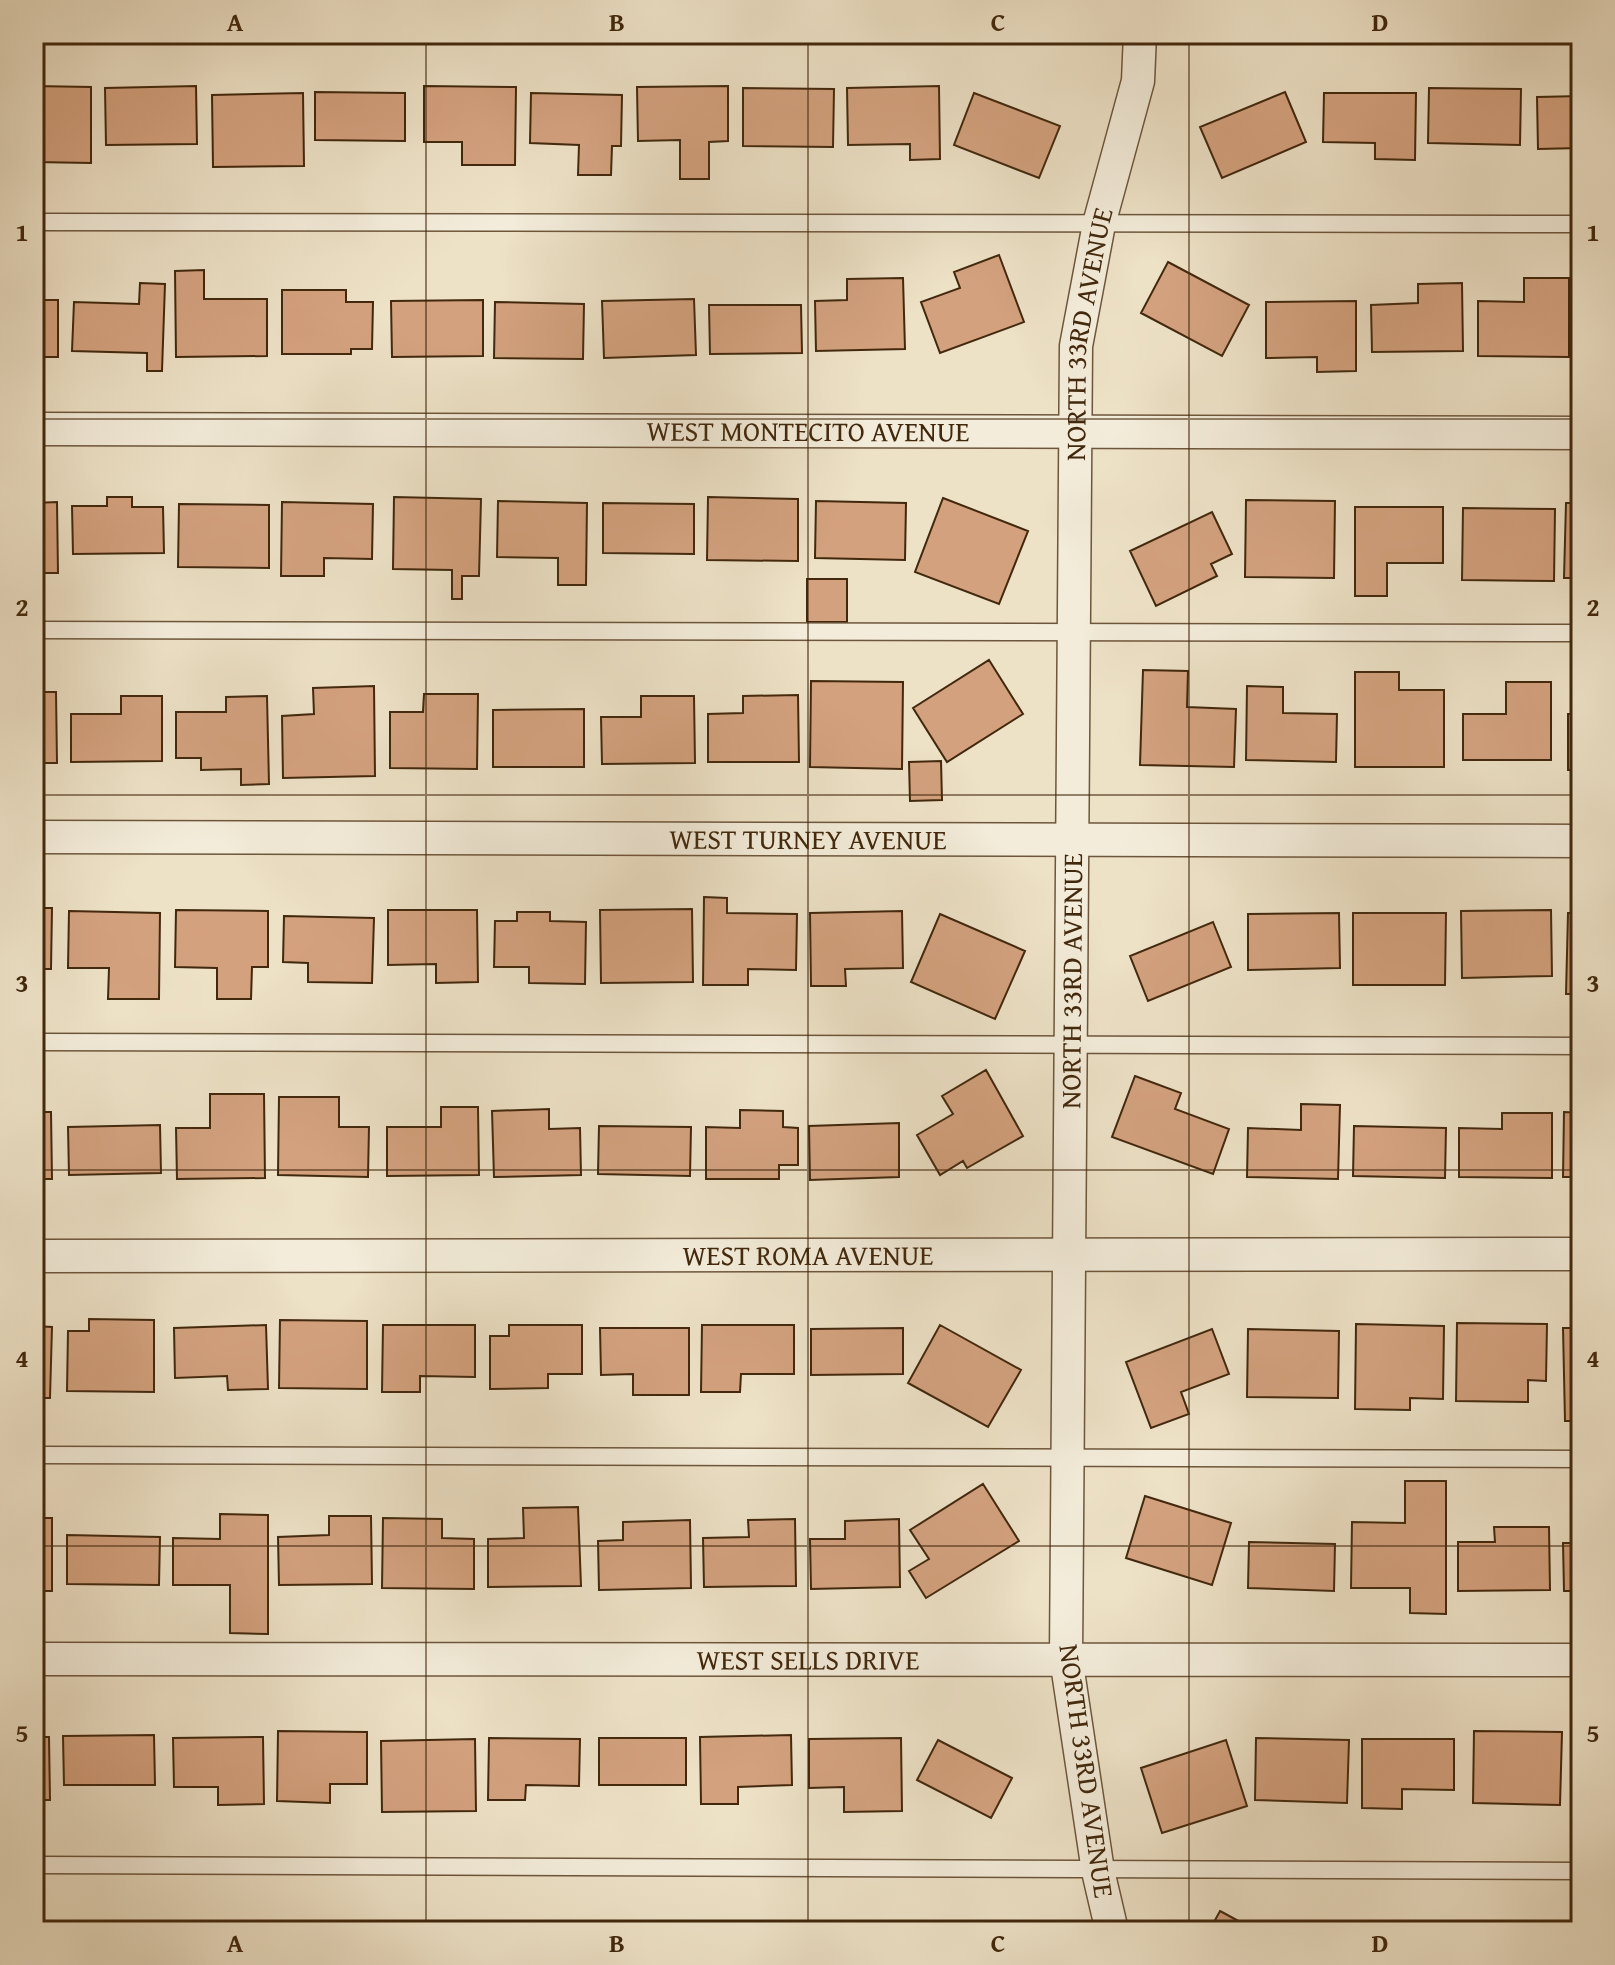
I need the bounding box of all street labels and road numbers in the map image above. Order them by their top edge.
street label: NORTH 33RD AVENUE [1054,202,1123,461]
street label: WEST MONTECITO AVENUE [647,410,969,451]
street label: WEST TURNEY AVENUE [669,818,947,859]
street label: NORTH 33RD AVENUE [1049,853,1092,1109]
street label: WEST ROMA AVENUE [682,1234,934,1275]
street label: WEST SELLS DRIVE [697,1638,919,1680]
street label: NORTH 33RD AVENUE [1049,1641,1126,1900]

